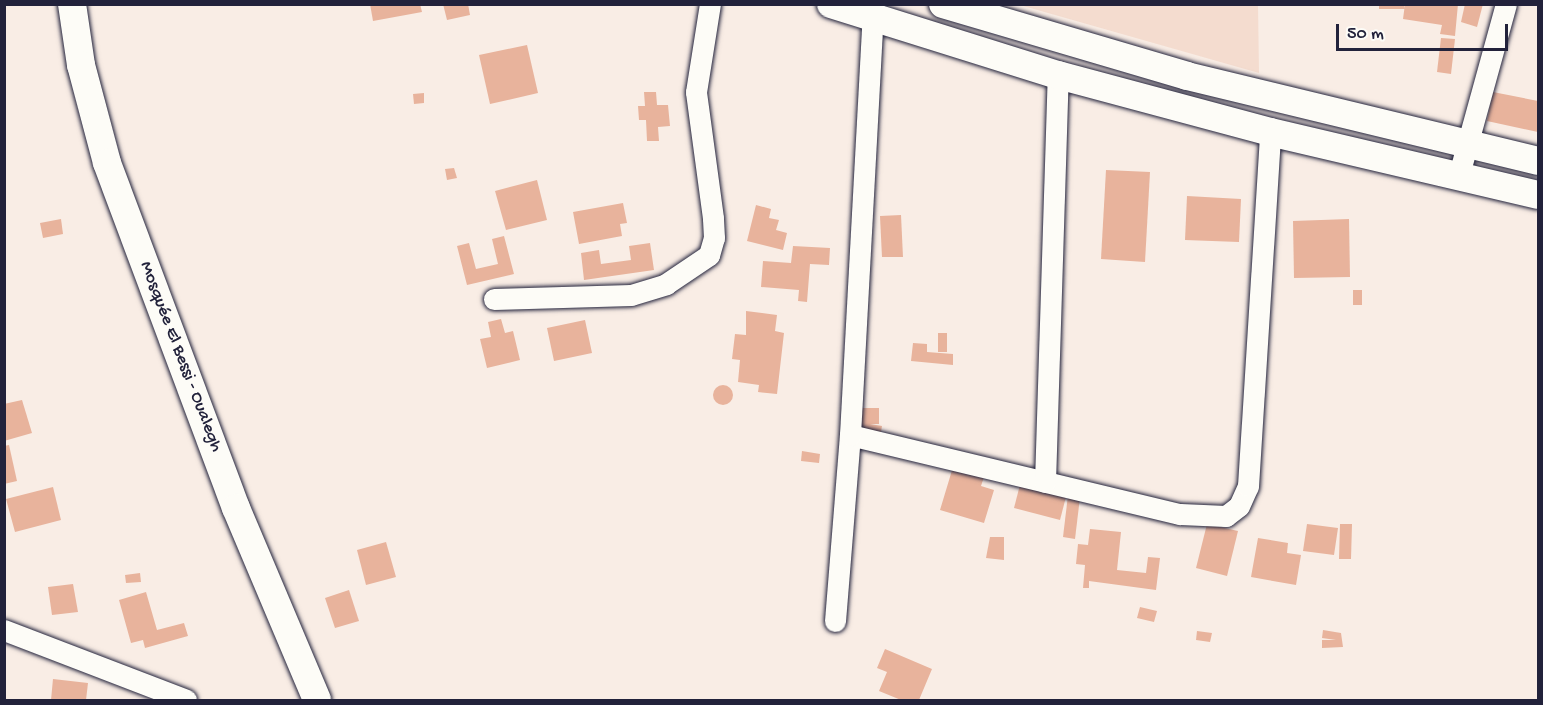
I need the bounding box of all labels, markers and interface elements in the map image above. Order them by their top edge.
scale bar [1339,12,1512,50]
text: 50 m [1347,24,1384,45]
street label: Mosquée El Bessi - Oualegh [134,259,226,455]

